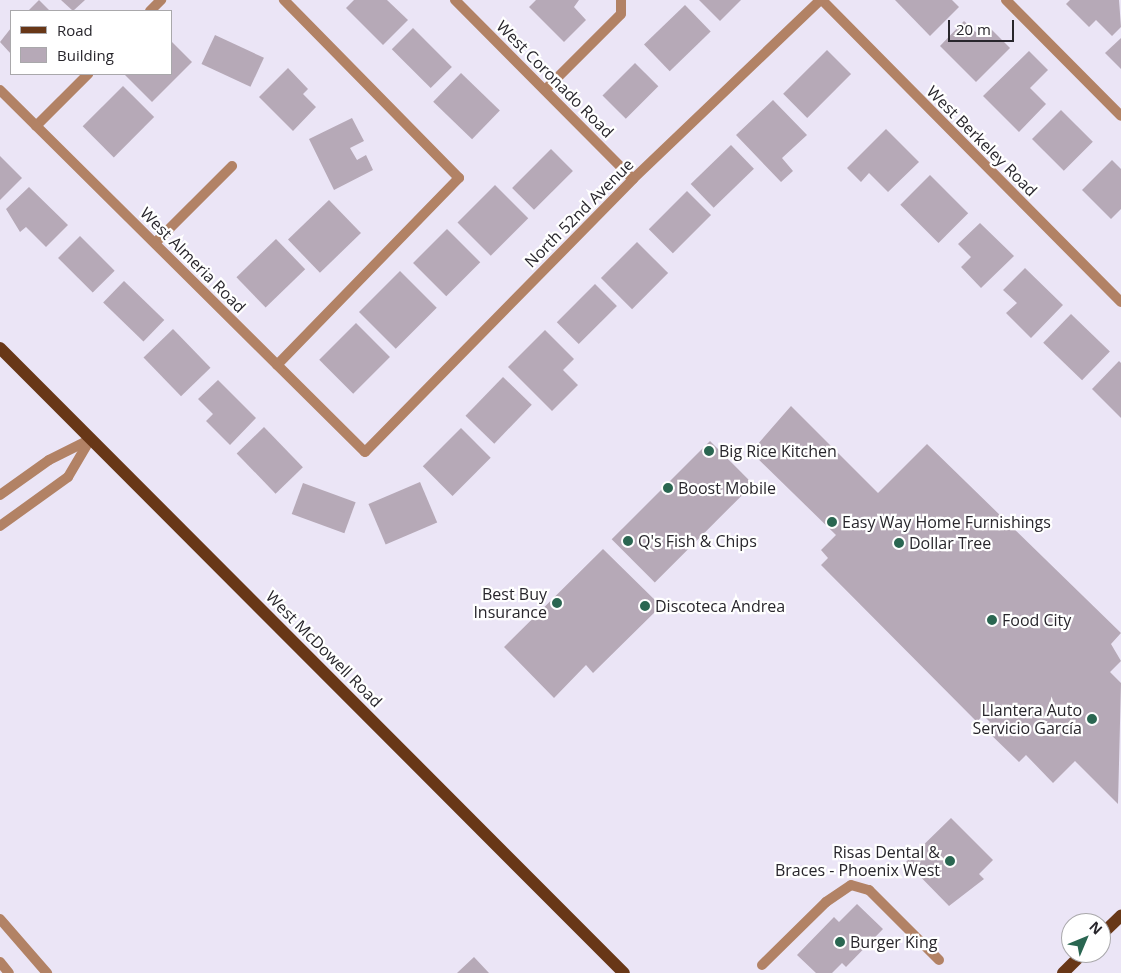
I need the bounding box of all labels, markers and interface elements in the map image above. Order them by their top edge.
legend [10,10,172,75]
scale bar [951,10,1017,42]
street label: West Coronado Road [493,17,617,141]
text: 20 m [956,19,991,39]
text: Road [57,20,93,40]
text: Building [57,45,114,65]
street label: West Berkeley Road [923,82,1041,200]
street label: North 52nd Avenue [521,155,637,271]
street label: West Almeria Road [136,203,250,317]
place label: Big Rice Kitchen [719,441,837,461]
marker: Big Rice Kitchen [703,445,715,457]
place label: Boost Mobile [678,478,776,498]
marker: Boost Mobile [662,482,674,494]
place label: Easy Way Home Furnishings [842,512,1051,532]
marker: Easy Way Home Furnishings [826,516,838,528]
place label: Q's Fish & Chips [638,531,757,551]
place label: Dollar Tree [909,533,991,553]
marker: Q's Fish & Chips [622,535,634,547]
marker: Dollar Tree [893,537,905,549]
place label: Best Buy Insurance [473,584,547,622]
street label: West McDowell Road [262,587,386,711]
place label: Discoteca Andrea [655,596,785,616]
marker: Best Buy Insurance [551,597,563,609]
marker: Discoteca Andrea [639,600,651,612]
place label: Food City [1002,610,1071,630]
marker: Food City [986,614,998,626]
place label: Llantera Auto Servicio García [973,700,1082,738]
marker: Llantera Auto Servicio García [1086,713,1098,725]
place label: Risas Dental & Braces - Phoenix West [775,842,940,880]
marker: Risas Dental & Braces - Phoenix West [944,855,956,867]
north arrow [1061,913,1111,963]
text: N [1086,917,1107,938]
place label: Burger King [850,932,937,952]
marker: Burger King [834,936,846,948]

